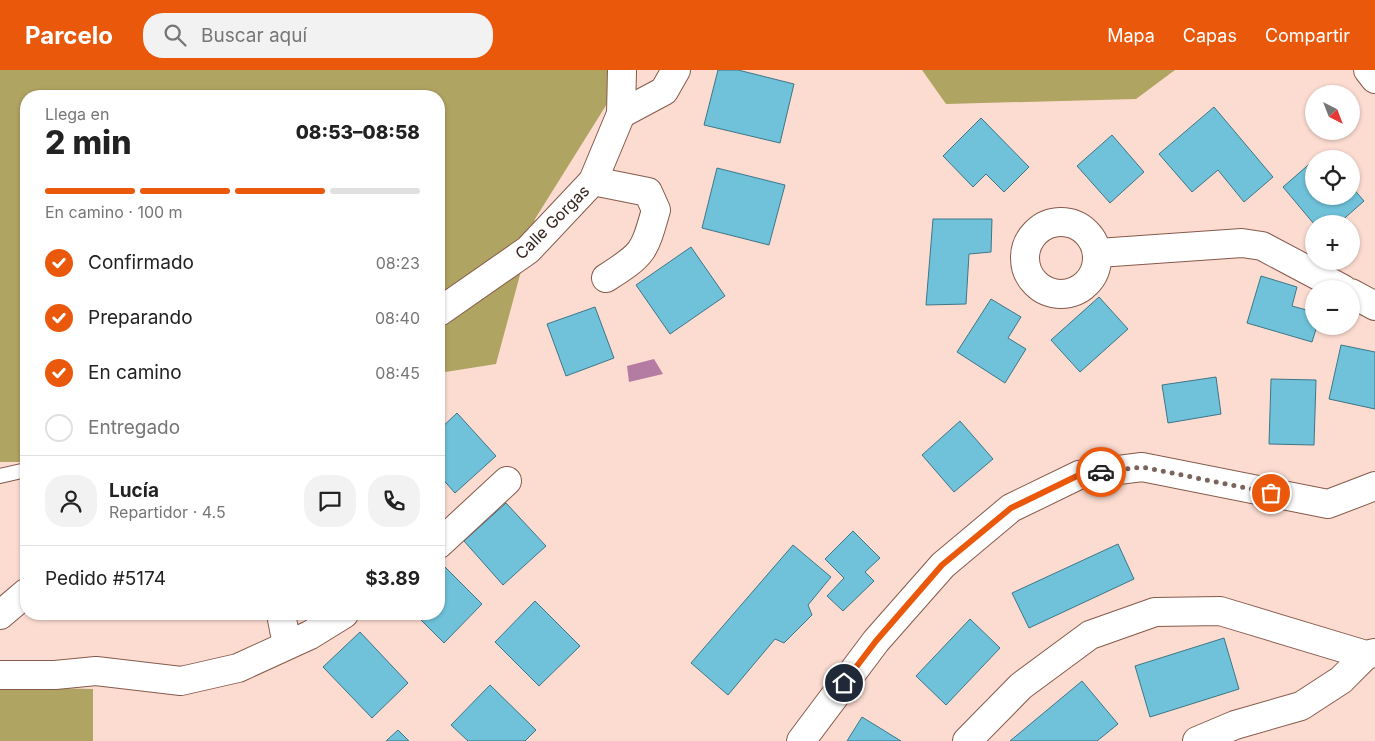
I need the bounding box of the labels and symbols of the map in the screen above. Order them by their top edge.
north arrow [1305,85,1360,140]
street label: Calle Gorgas [511,181,593,263]
courier [1076,447,1126,497]
pin [1250,472,1292,514]
pin [823,662,865,704]

